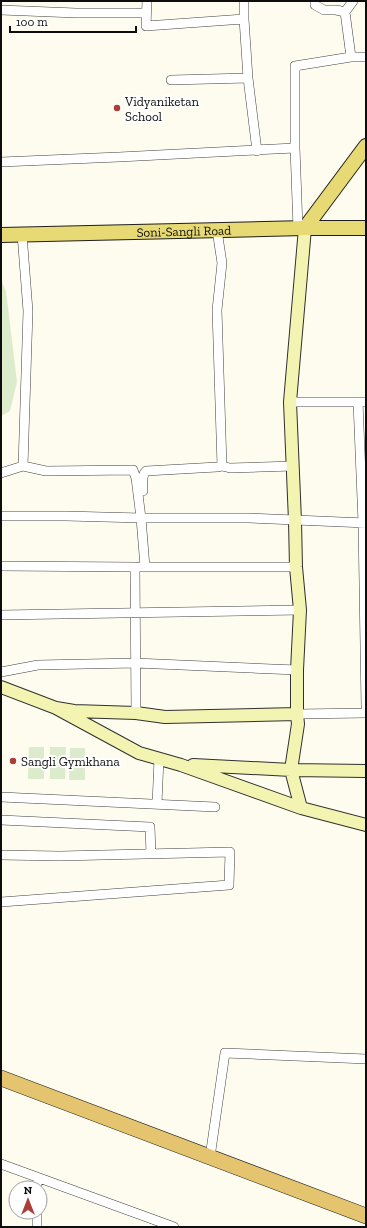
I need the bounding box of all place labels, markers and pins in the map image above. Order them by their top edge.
place label: Vidyaniketan School [124,94,200,124]
marker: Vidyaniketan School [112,103,122,113]
place label: Sangli Gymkhana [21,754,120,769]
marker: Sangli Gymkhana [8,756,18,766]

